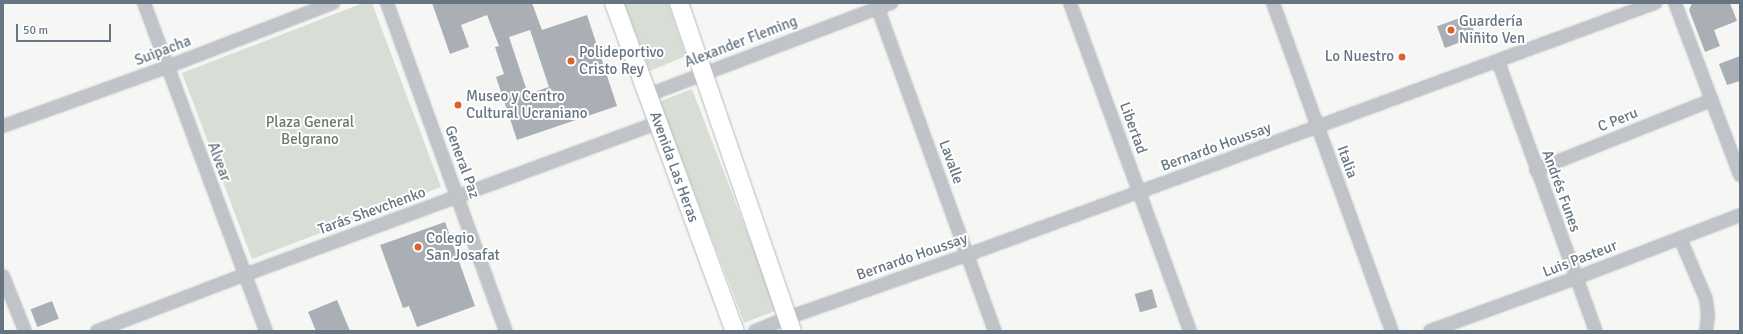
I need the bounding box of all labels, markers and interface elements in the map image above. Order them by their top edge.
street label: Alexander Fleming [682,12,800,72]
place label: Guardería Niñito Ven [1459,12,1525,47]
scale bar [18,16,113,42]
text: 50 m [23,23,48,38]
marker: Guardería Niñito Ven [1446,25,1456,35]
street label: Suipacha [132,32,194,70]
place label: Polideportivo Cristo Rey [579,43,664,78]
place label: Lo Nuestro [1325,48,1394,66]
marker: Lo Nuestro [1397,52,1407,62]
marker: Polideportivo Cristo Rey [566,56,576,66]
place label: Museo y Centro Cultural Ucraniano [466,87,587,122]
marker: Museo y Centro Cultural Ucraniano [453,100,463,110]
street label: Libertad [1115,100,1151,156]
street label: C Peru [1595,104,1641,136]
street label: Avenida Las Heras [646,109,702,225]
park label: Plaza General Belgrano [266,113,354,148]
street label: Bernardo Houssay [1158,119,1274,175]
street label: General Paz [441,123,483,201]
street label: Lavalle [935,138,967,186]
street label: Alvear [204,140,234,184]
street label: Italia [1333,143,1361,181]
street label: Andrés Funes [1538,148,1584,234]
street label: Tarás Shevchenko [316,183,428,239]
place label: Colegio San Josafat [426,229,500,264]
street label: Bernardo Houssay [854,230,970,284]
street label: Luis Pasteur [1540,237,1620,281]
marker: Colegio San Josafat [413,242,423,252]

